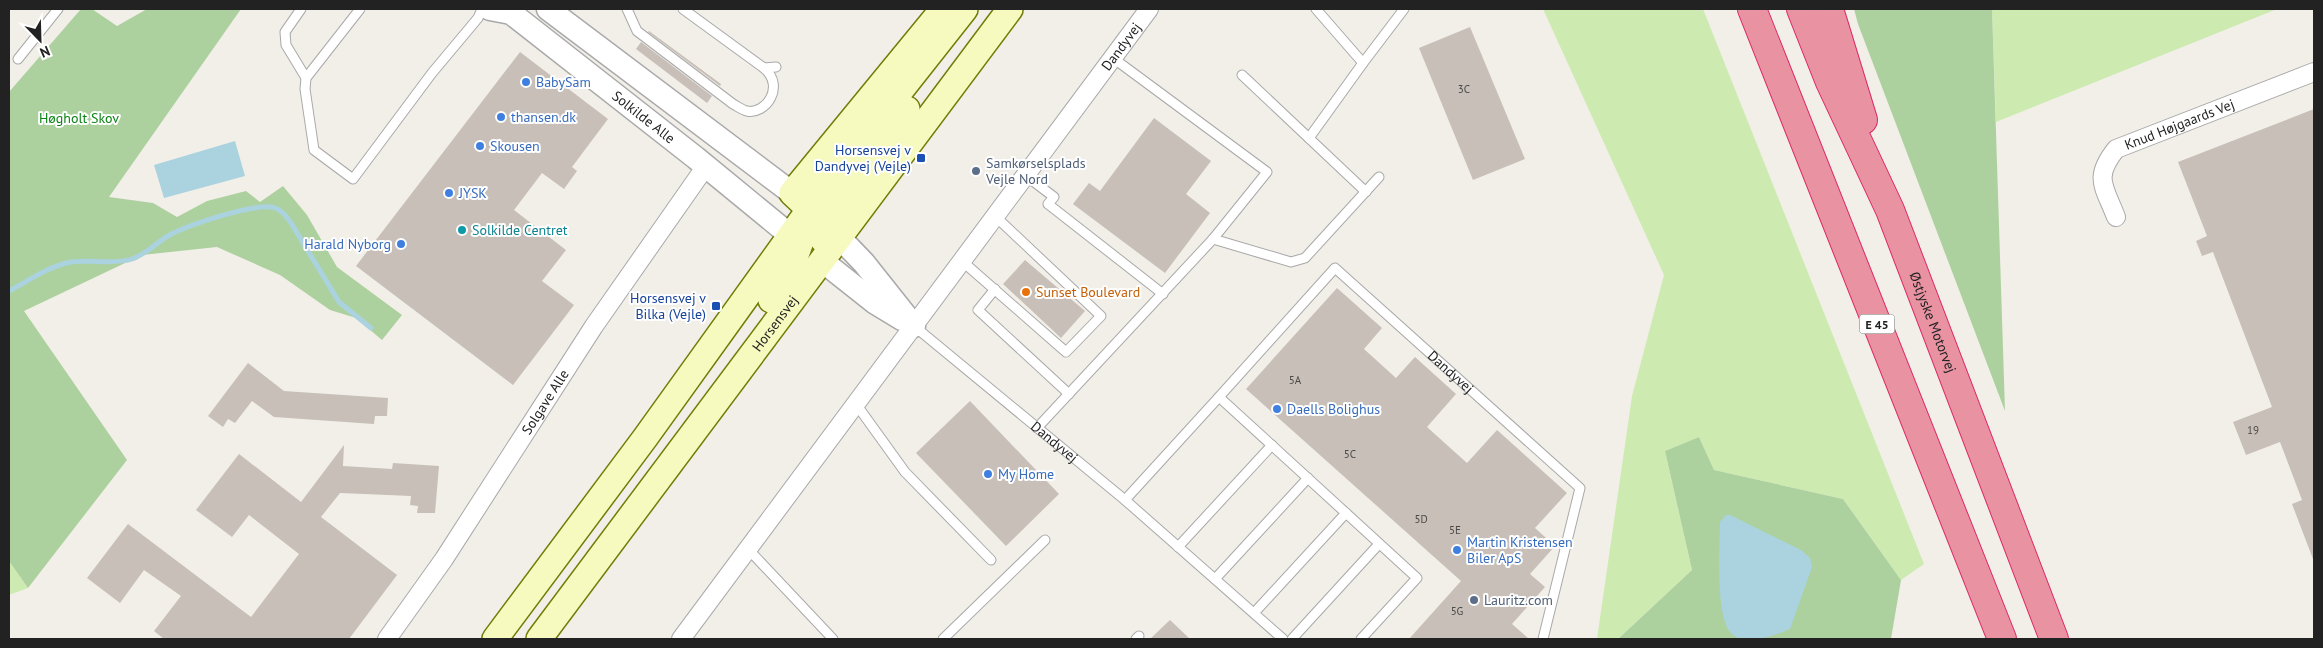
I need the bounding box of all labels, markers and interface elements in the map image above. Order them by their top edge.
north arrow [15,15,65,65]
street label: Dandyvej [1097,19,1145,74]
text: N [37,42,53,62]
place label: BabySam [536,73,591,91]
marker: BabySam [520,76,532,88]
house number: 3C [1458,82,1470,96]
street label: Solkilde Alle [609,87,679,147]
street label: Knud Højgaards Vej [2122,95,2237,154]
place label: thansen.dk [511,108,576,126]
park label: Høgholt Skov [39,109,119,127]
marker: thansen.dk [495,111,507,123]
place label: Skousen [490,137,540,155]
marker: Skousen [474,140,486,152]
place label: Horsensvej v Dandyvej (Vejle) [815,141,911,175]
marker: Horsensvej v Dandyvej (Vejle) [915,152,927,164]
place label: Samkørselsplads Vejle Nord [985,154,1086,188]
marker: Samkørselsplads Vejle Nord [970,165,982,177]
place label: JYSK [458,184,487,202]
marker: JYSK [443,187,455,199]
place label: Solkilde Centret [472,221,568,239]
marker: Solkilde Centret [456,224,468,236]
place label: Harald Nyborg [304,235,391,253]
marker: Harald Nyborg [395,238,407,250]
street label: Østjyske Motorvej [1905,269,1960,375]
place label: Sunset Boulevard [1036,283,1140,301]
marker: Sunset Boulevard [1020,286,1032,298]
place label: Horsensvej v Bilka (Vejle) [630,289,706,323]
street label: Horsensvej [748,292,802,355]
marker: Horsensvej v Bilka (Vejle) [710,300,722,312]
road number: E 45 [1860,314,1894,334]
street label: Dandyvej [1424,347,1477,397]
street label: Solgave Alle [517,366,573,438]
house number: 5A [1289,373,1302,387]
place label: Daells Bolighus [1287,400,1380,418]
marker: Daells Bolighus [1271,403,1283,415]
street label: Dandyvej [1027,417,1082,466]
house number: 19 [2247,423,2259,437]
house number: 5C [1344,447,1356,461]
place label: My Home [998,465,1054,483]
marker: My Home [982,468,994,480]
house number: 5D [1414,512,1428,526]
house number: 5E [1449,523,1461,537]
place label: Martin Kristensen Biler ApS [1467,533,1573,567]
marker: Martin Kristensen Biler ApS [1451,544,1463,556]
place label: Lauritz.com [1484,591,1553,609]
marker: Lauritz.com [1468,594,1480,606]
house number: 5G [1451,604,1464,618]

